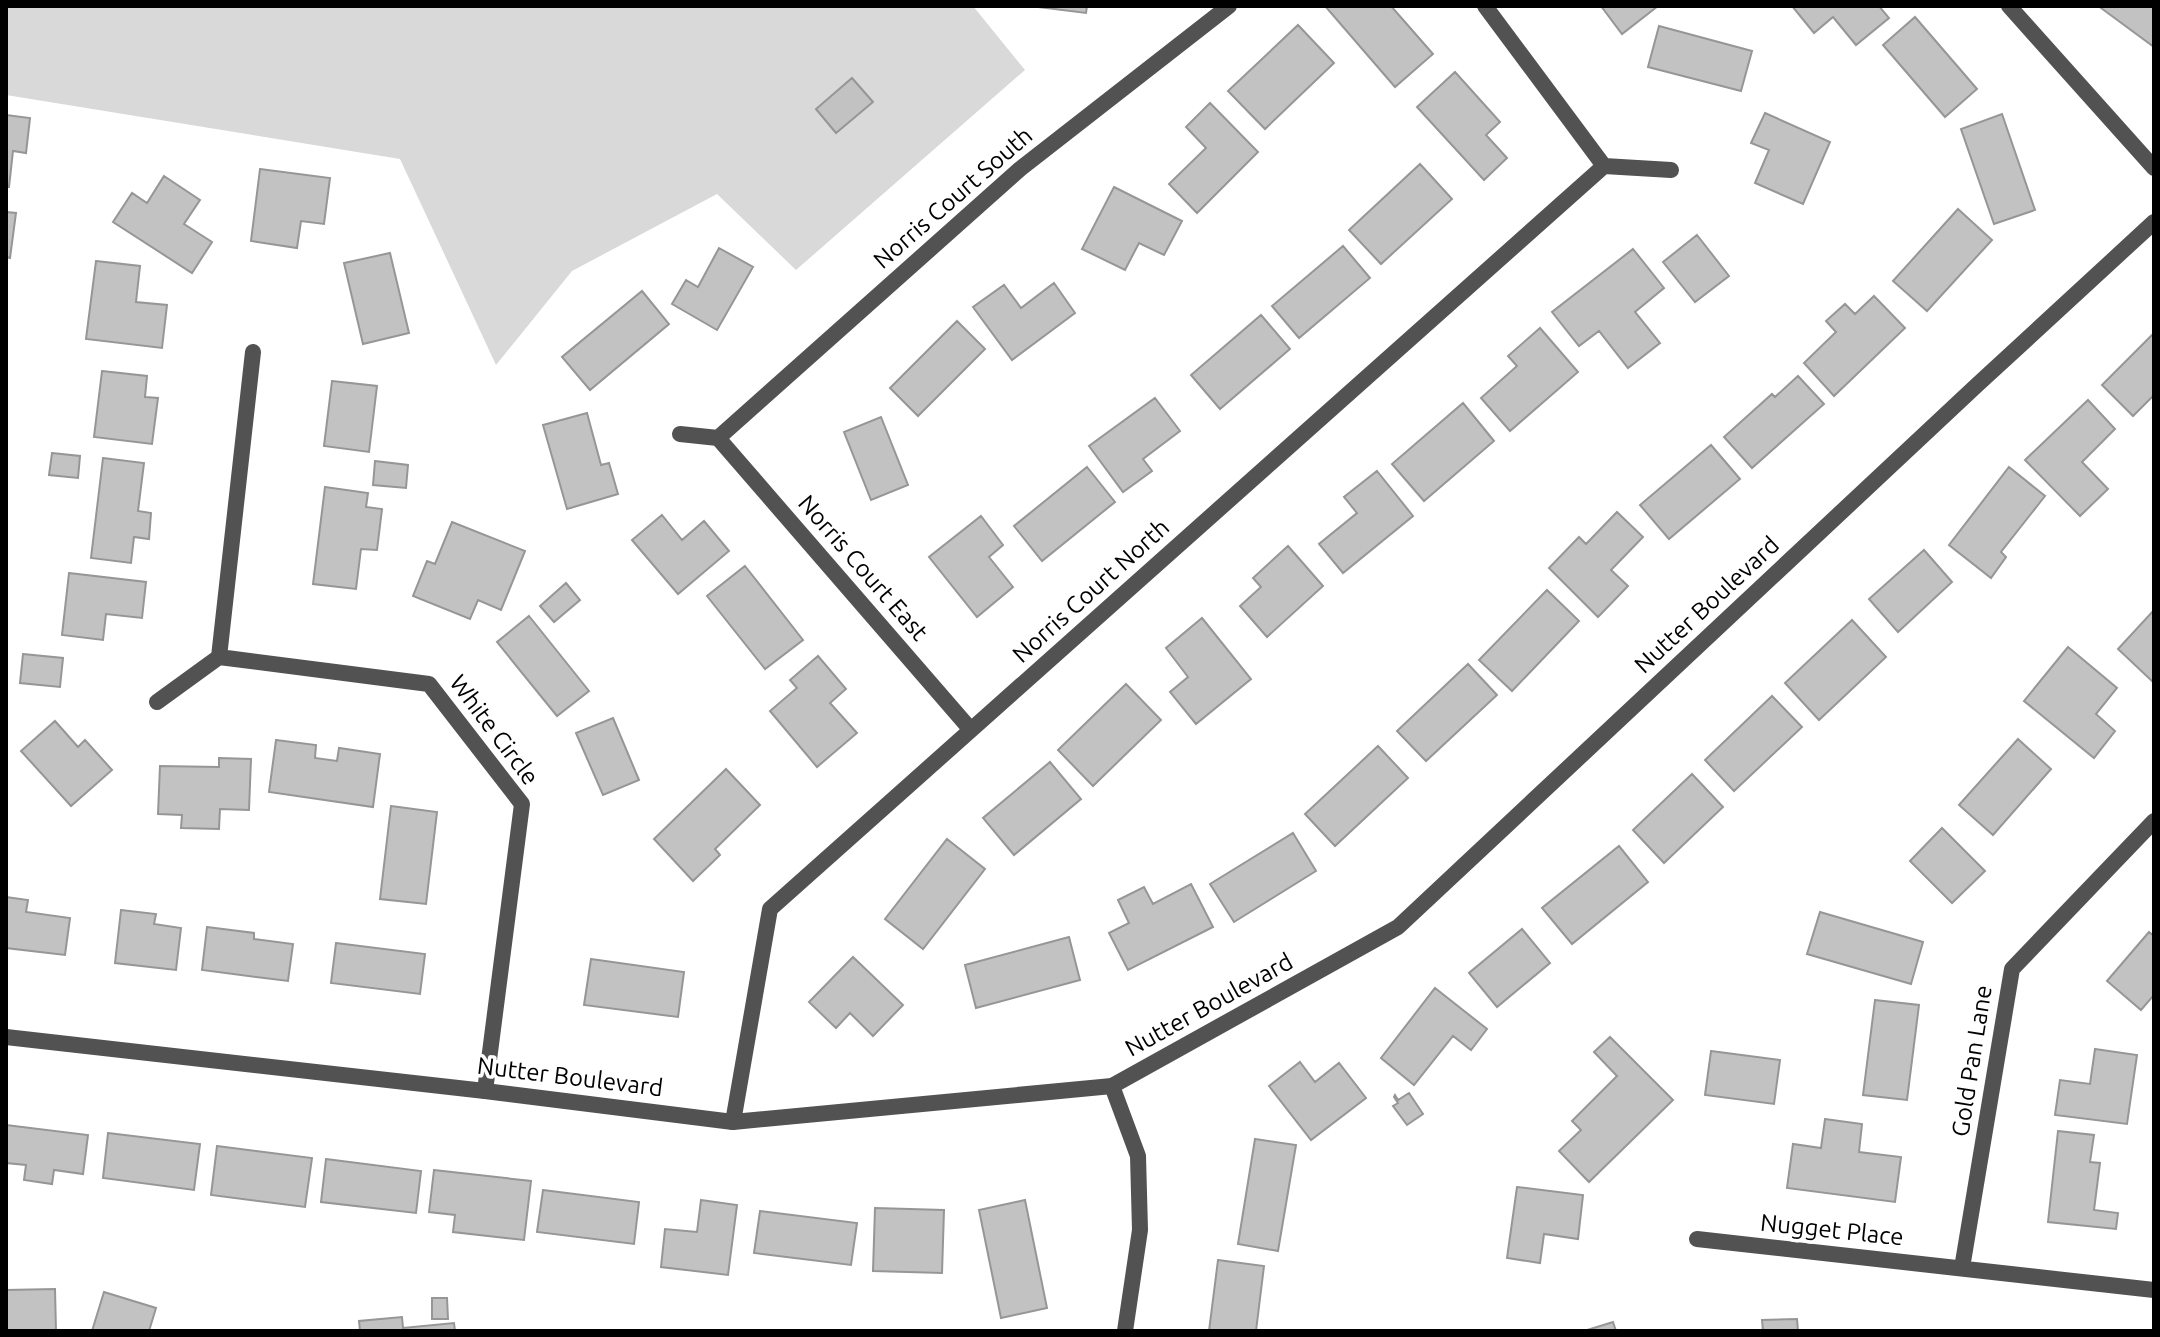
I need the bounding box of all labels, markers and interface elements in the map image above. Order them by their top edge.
street label: Norris Court South [868,121,1037,274]
street label: Norris Court East [793,490,934,646]
street label: Norris Court North [1007,513,1174,668]
street label: Nutter Boulevard [1629,531,1784,678]
street label: White Circle [444,670,544,790]
street label: Nutter Boulevard [1120,947,1297,1062]
street label: Gold Pan Lane [1946,983,1997,1139]
street label: Nutter Boulevard [476,1052,665,1101]
street label: Nugget Place [1759,1209,1905,1250]

